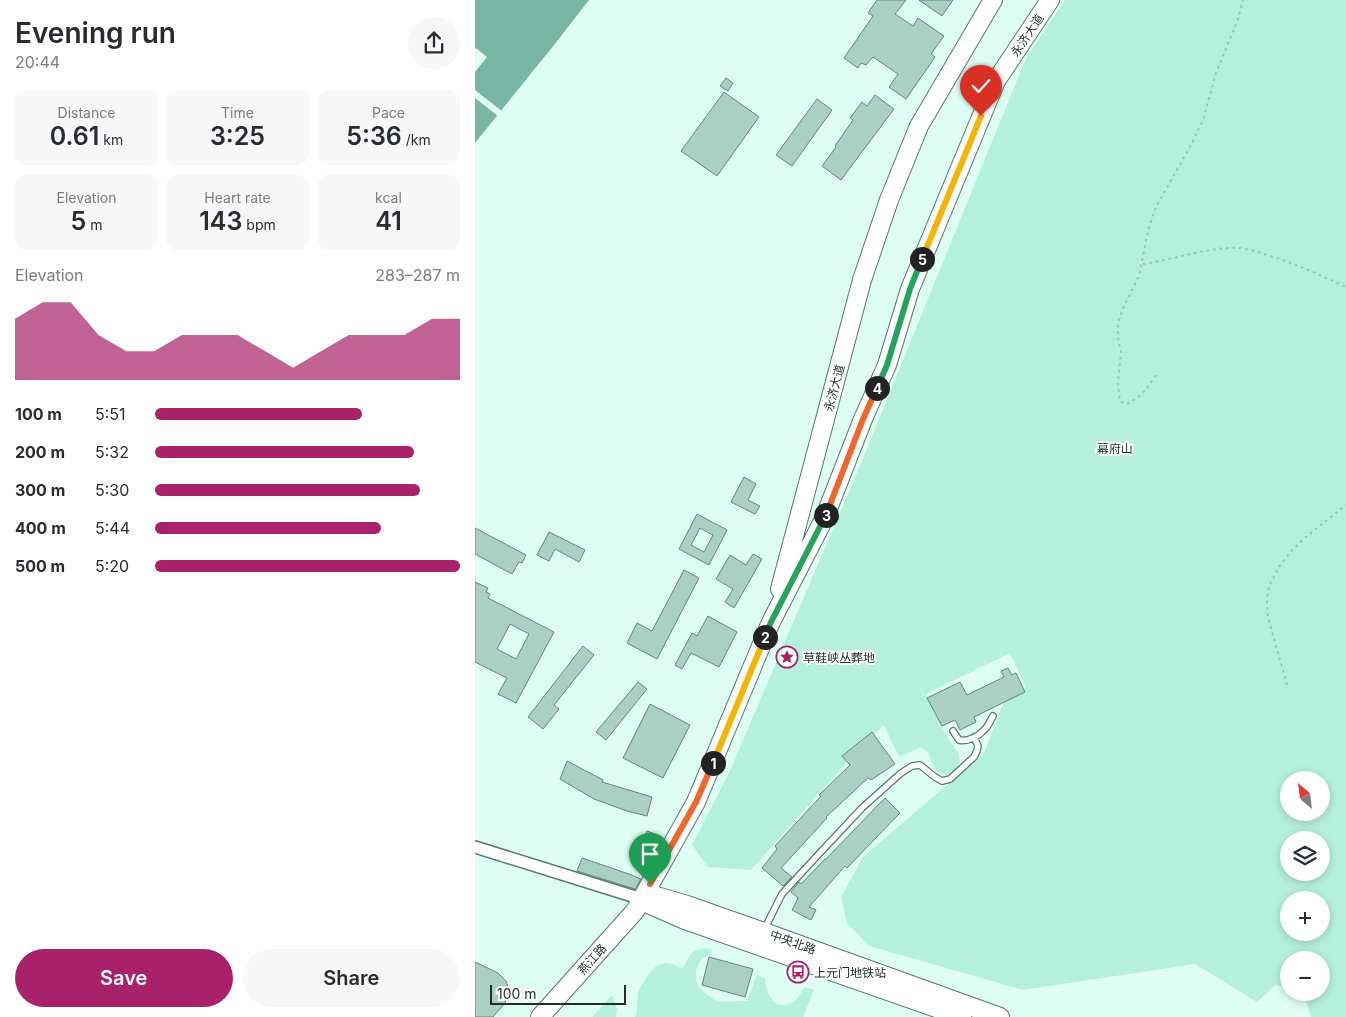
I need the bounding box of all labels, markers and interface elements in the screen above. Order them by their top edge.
street label: 永济大道 [1007,11,1047,59]
text: Evening run [15,16,176,50]
button: share [408,17,460,69]
text: 20:44 [15,52,60,72]
pin [960,65,1002,116]
icon: check [967,72,995,100]
text: Distance [58,104,115,121]
text: Time [221,104,254,121]
text: Pace [372,104,405,121]
text: 0.61 [50,121,99,151]
text: 3:25 [210,121,265,151]
text: 5:36 [346,121,402,151]
text: km [99,131,123,148]
text: /km [402,131,431,148]
text: Elevation [57,189,117,206]
text: Heart rate [204,189,271,206]
text: kcal [375,189,402,206]
text: 5 [71,206,86,236]
text: 143 [199,206,242,236]
text: 41 [375,206,402,236]
text: m [86,216,102,233]
text: bpm [242,216,276,233]
pin: 5 [909,246,935,272]
text: 5 [918,251,927,268]
text: Elevation [15,265,84,285]
text: 283–287 m [375,265,460,285]
street label: 永济大道 [821,363,847,413]
pin: 4 [865,376,889,400]
text: 4 [873,380,882,397]
text: 100 m [15,404,62,424]
text: 5:51 [95,404,126,424]
park label: 幕府山 [1097,441,1133,456]
text: 200 m [15,442,65,462]
text: 5:32 [95,442,129,462]
text: 300 m [15,480,65,500]
text: 5:30 [95,480,129,500]
pin: 3 [813,502,839,528]
text: 3 [822,507,831,524]
text: 400 m [15,518,66,538]
text: 5:44 [95,518,130,538]
text: 500 m [15,556,65,576]
text: 5:20 [95,556,129,576]
pin: 2 [753,624,777,650]
text: 2 [761,629,770,646]
place icon: 草鞋峡丛葬地 [775,645,799,669]
place label: 草鞋峡丛葬地 [803,650,875,665]
pin: 1 [701,750,725,776]
text: 1 [710,755,717,772]
north arrow [1280,771,1330,821]
map controls [1280,771,1330,1001]
button: layers [1280,831,1330,881]
pin [629,833,671,884]
icon: arrive [636,840,664,868]
button: + [1280,891,1330,941]
street label: 中央北路 [768,927,818,957]
street label: 燕江路 [574,941,610,977]
button: Save [15,949,233,1007]
button: Share [243,949,460,1007]
button: − [1280,951,1330,1001]
bus stop icon: 上元门地铁站 [786,960,810,984]
place label: 上元门地铁站 [814,965,886,980]
scale bar [490,982,626,1005]
text: 100 m [497,985,537,1002]

